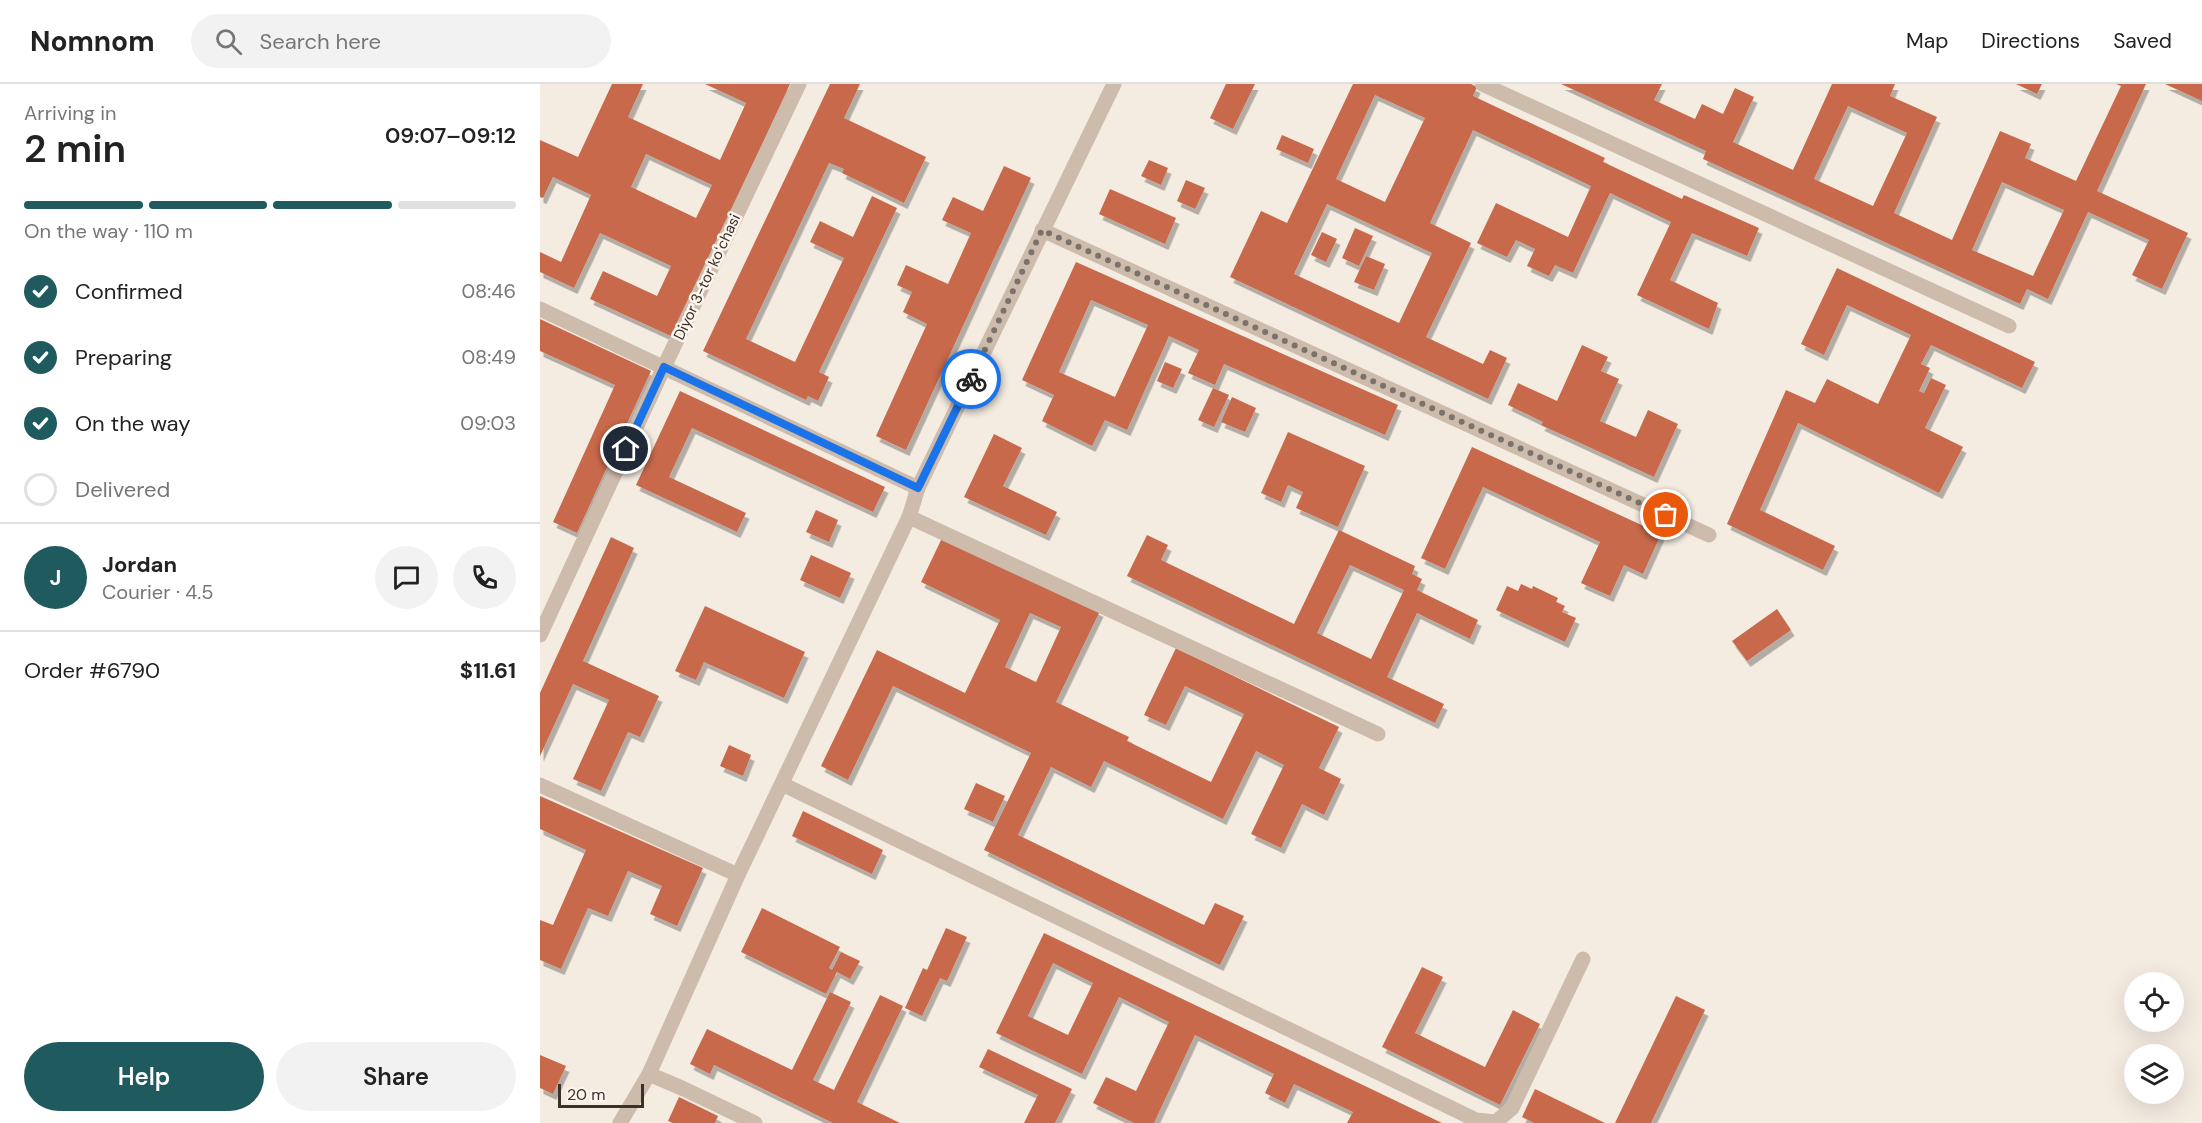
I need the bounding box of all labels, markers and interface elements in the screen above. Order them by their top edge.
search box [191,14,611,68]
text: Nomnom [30,23,155,60]
icon: search [212,25,245,58]
text: Search here [260,27,381,56]
text: Map [1906,27,1948,55]
text: Directions [1981,27,2080,55]
text: Saved [2113,27,2172,55]
text: Arriving in [24,100,116,126]
text: 09:07–09:12 [385,121,516,150]
text: 2 min [24,123,126,174]
street label: Diyor 3-tor koʻchasi [669,211,745,343]
text: On the way · 110 m [24,218,193,244]
icon: check [24,275,57,308]
text: Confirmed [75,277,183,306]
text: 08:46 [461,278,516,304]
icon: check [24,341,57,374]
text: Preparing [75,343,172,372]
text: 08:49 [461,344,516,370]
courier [941,349,1001,409]
icon: bike [955,363,988,396]
icon: check [24,407,57,440]
text: On the way [75,409,190,438]
text: 09:03 [460,410,516,436]
pin [600,423,651,474]
icon: home [609,432,642,465]
text: Delivered [75,475,170,504]
pin [1640,489,1691,540]
icon: bag [1649,498,1682,531]
button: chat [375,546,438,609]
button: phone [453,546,516,609]
text: Jordan [102,550,177,579]
text: J [50,563,61,592]
text: Courier · 4.5 [102,579,214,605]
text: Order #6790 [24,656,160,685]
text: $11.61 [460,656,516,685]
map controls [2124,972,2184,1104]
button: locate [2124,972,2184,1032]
button: Help [24,1042,264,1111]
button: Share [276,1042,516,1111]
button: layers [2124,1044,2184,1104]
scale bar [558,1081,644,1108]
text: 20 m [567,1084,606,1105]

